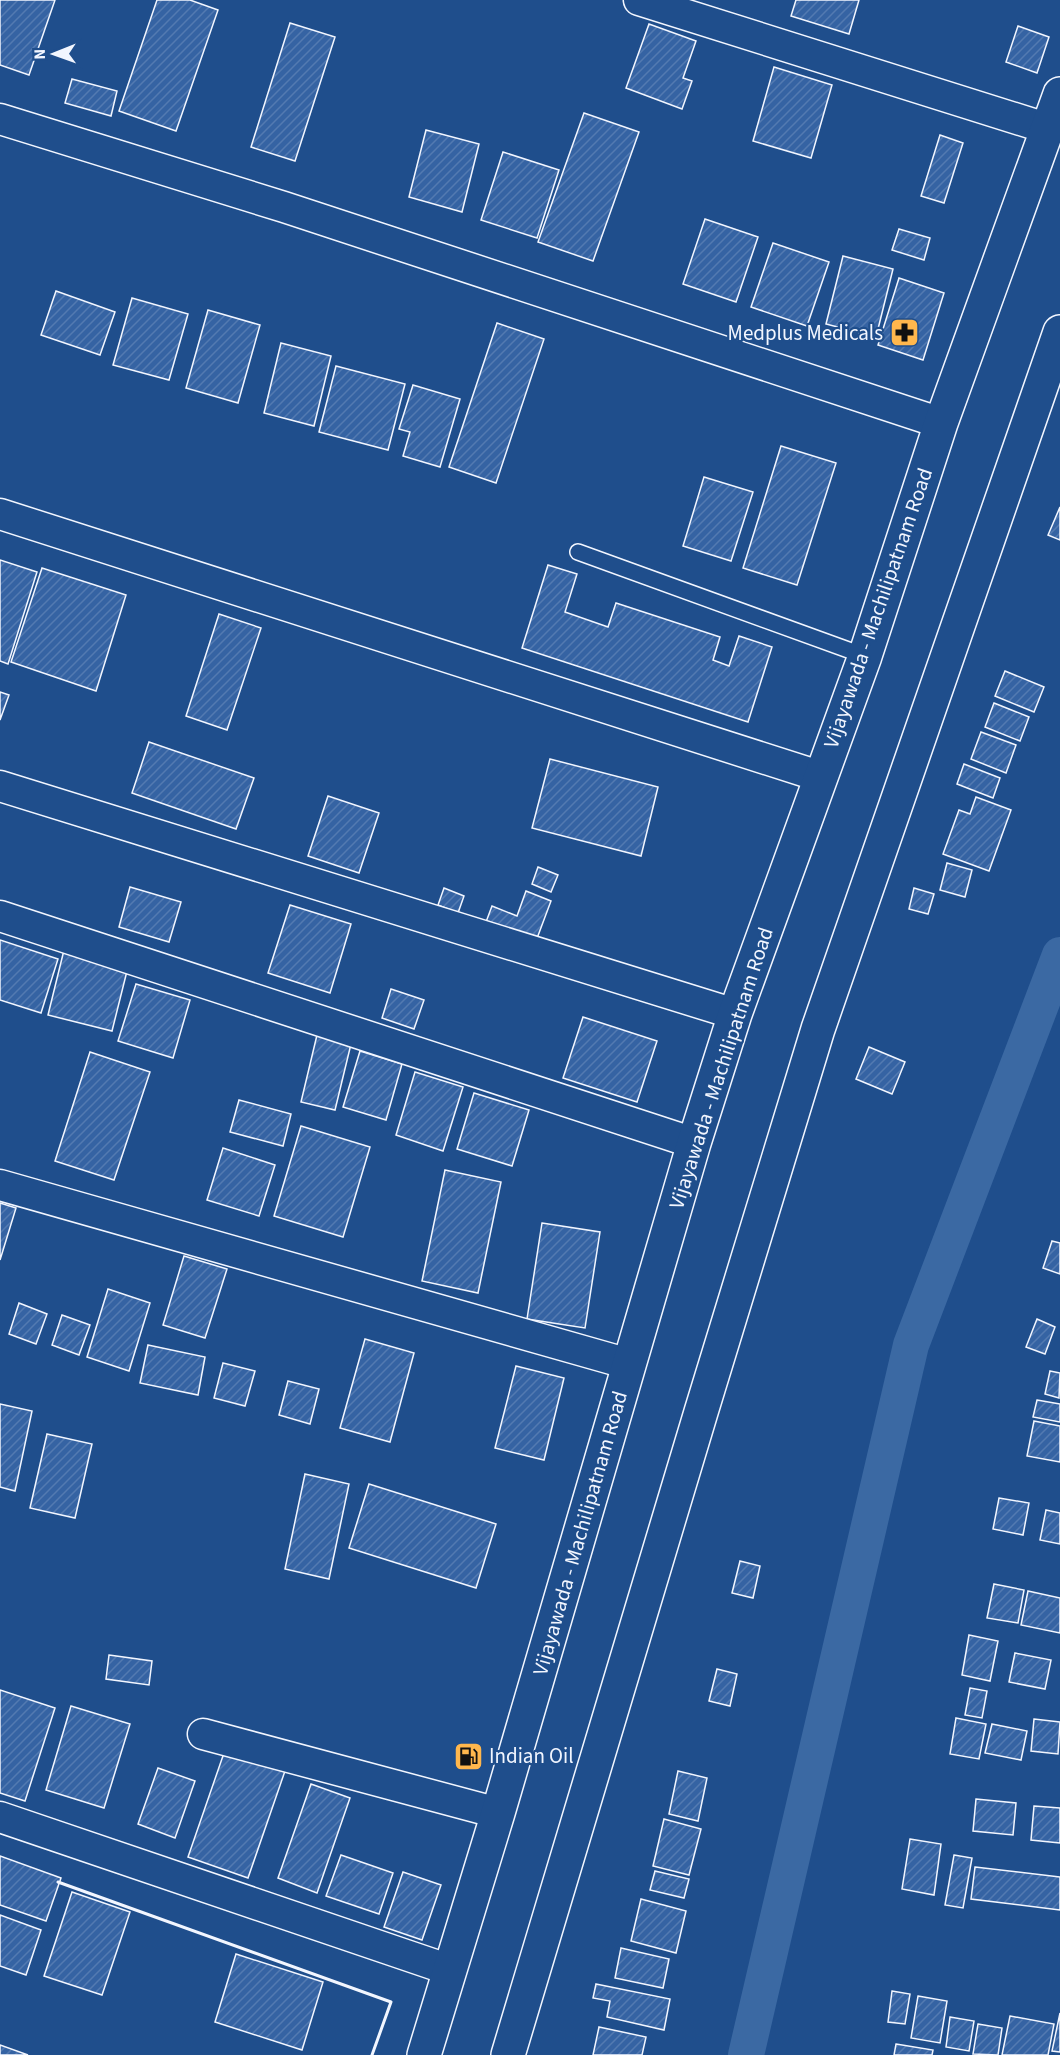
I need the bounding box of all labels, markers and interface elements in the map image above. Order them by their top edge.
north arrow [24,24,84,84]
text: N [29,49,51,60]
pharmacy icon: Medplus Medicals [888,317,920,349]
place label: Medplus Medicals [728,318,883,348]
street label: Vijayawada - Machilipatnam Road [816,464,940,752]
street label: Vijayawada - Machilipatnam Road [661,923,781,1213]
street label: Vijayawada - Machilipatnam Road [525,1387,635,1679]
fuel station icon: Indian Oil [452,1740,484,1772]
place label: Indian Oil [489,1741,574,1771]

